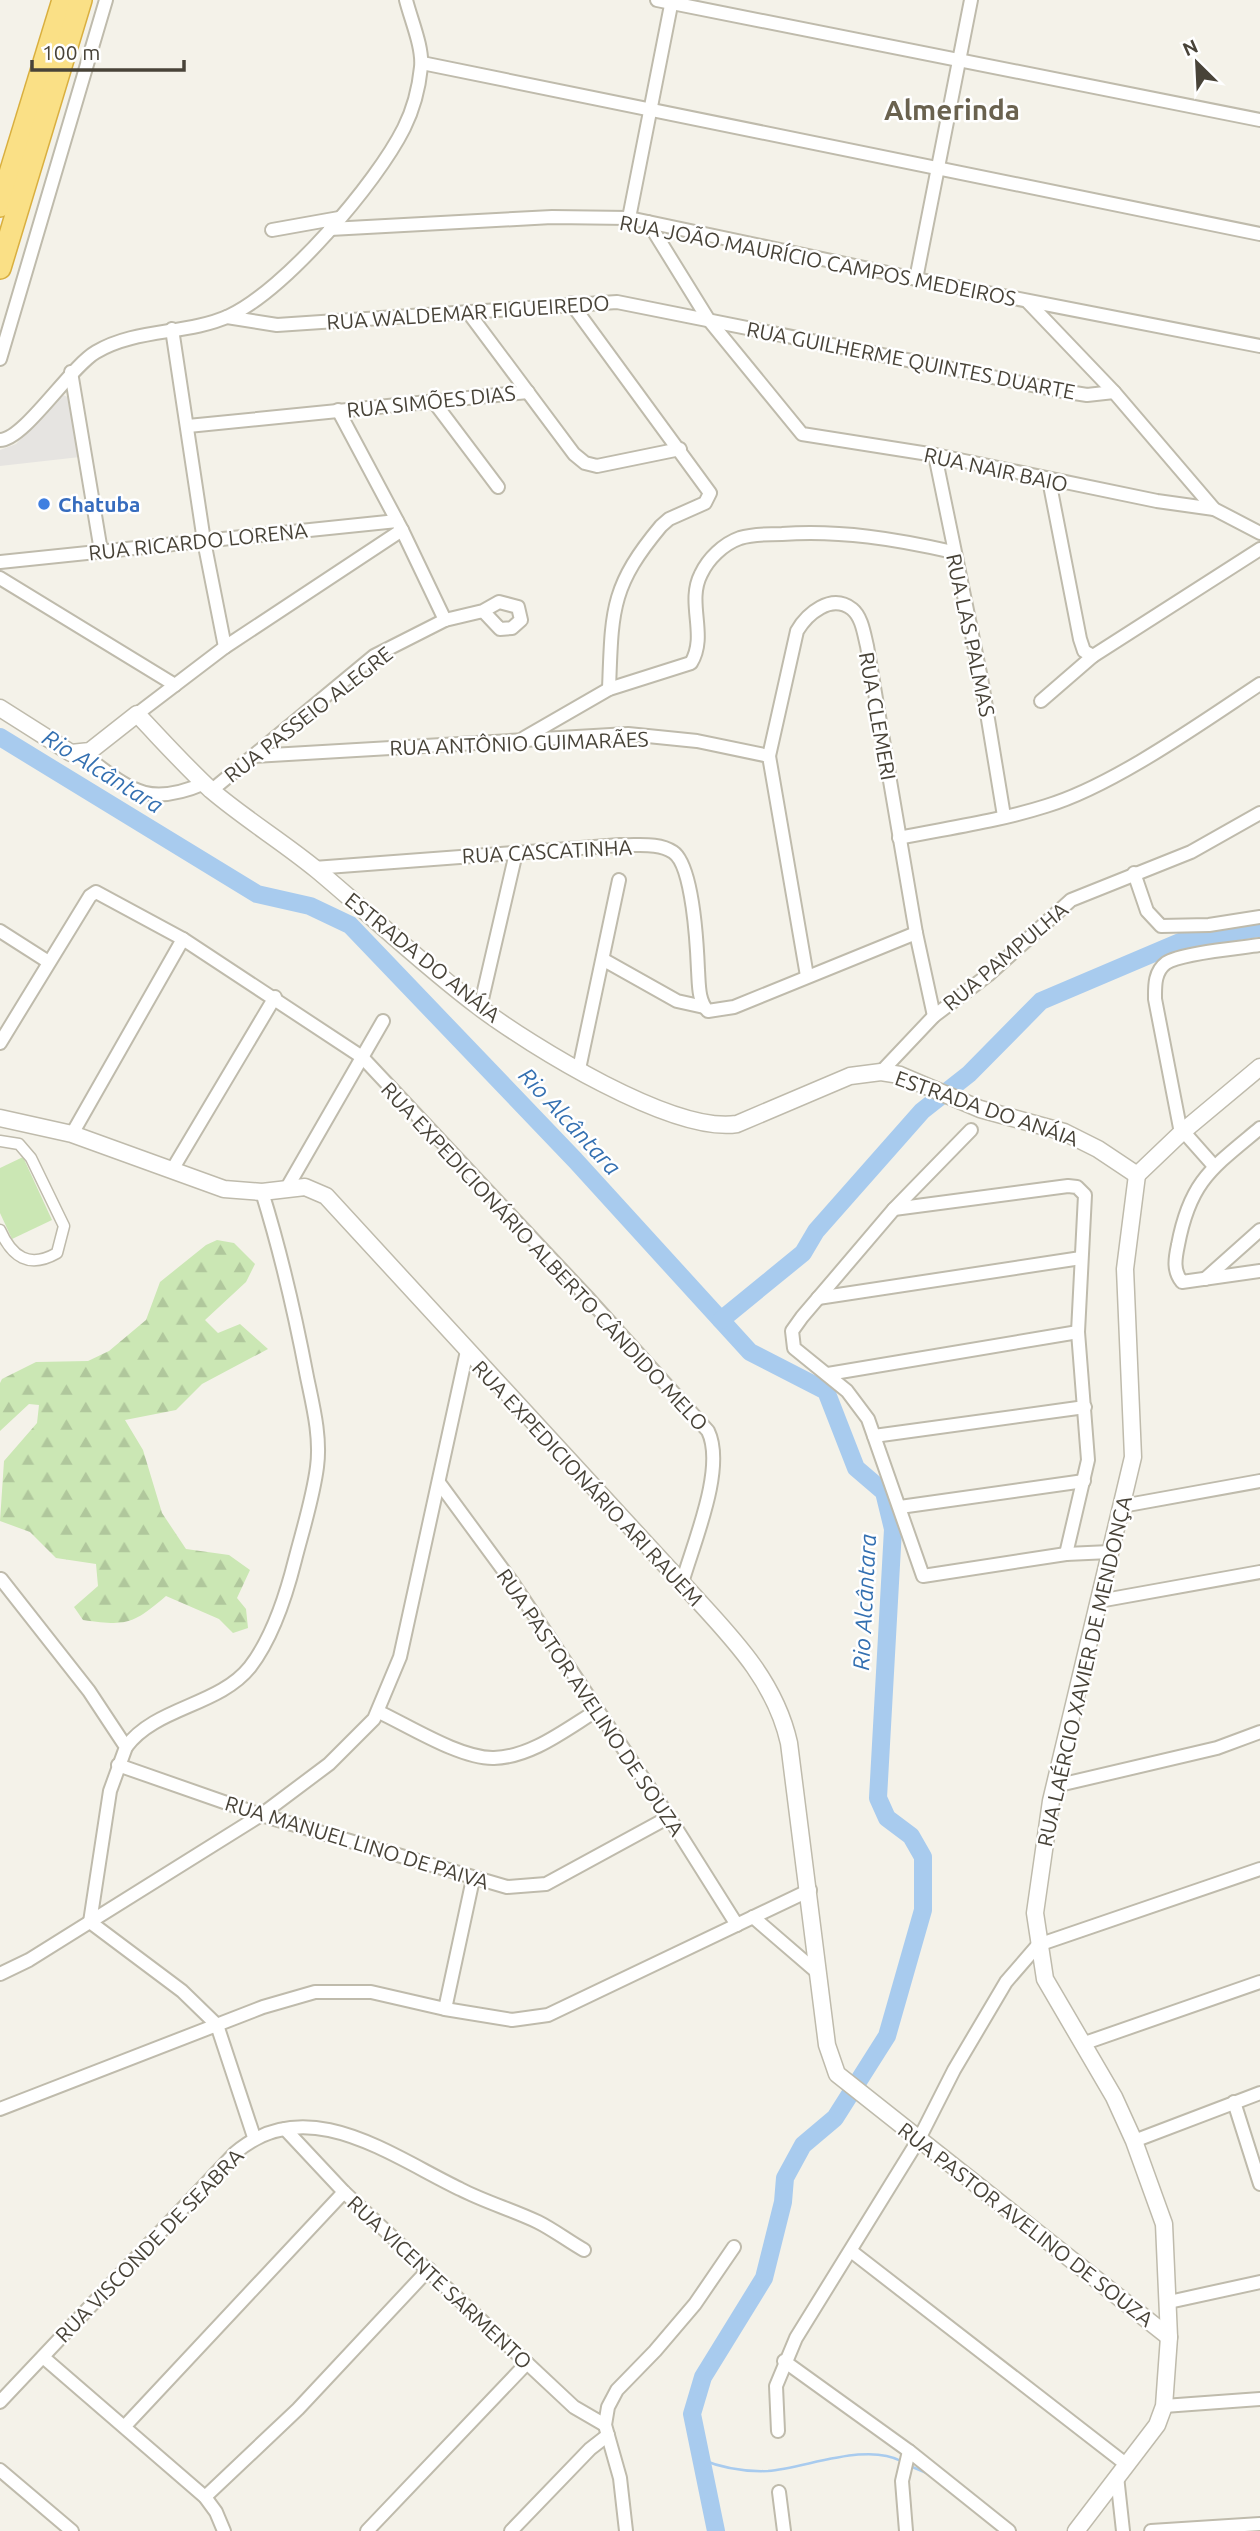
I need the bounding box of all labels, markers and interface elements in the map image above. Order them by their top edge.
scale bar [32,28,184,72]
north arrow [1162,28,1232,98]
text: N [1179,35,1201,60]
text: 100 m [42,40,100,64]
district label: Almerinda [884,94,1020,125]
street label: RUA JOÃO MAURÍCIO CAMPOS MEDEIROS [618,210,1018,310]
street label: RUA WALDEMAR FIGUEIREDO [326,290,610,334]
street label: RUA GUILHERME QUINTES DUARTE [745,316,1077,404]
street label: RUA SIMÕES DIAS [345,380,517,422]
street label: RUA NAIR BAIO [922,442,1070,496]
place label: Chatuba [58,492,140,516]
marker: Chatuba [36,496,52,512]
street label: RUA RICARDO LORENA [87,518,309,564]
street label: RUA LAS PALMAS [942,551,1000,719]
street label: RUA PASSEIO ALEGRE [219,641,397,787]
street label: RUA CLEMERI [855,650,901,782]
water label: Rio Alcântara [38,724,168,818]
street label: RUA ANTÔNIO GUIMARÃES [389,726,649,760]
street label: RUA CASCATINHA [461,835,633,867]
street label: ESTRADA DO ANÁIA [341,887,505,1027]
street label: RUA PAMPULHA [938,897,1072,1015]
water label: Rio Alcântara [514,1063,626,1179]
street label: ESTRADA DO ANÁIA [892,1065,1082,1151]
street label: RUA EXPEDICIONÁRIO ALBERTO CÂNDIDO MELO [377,1077,713,1435]
street label: RUA EXPEDICIONÁRIO ARI RAUEM [468,1355,708,1611]
street label: RUA LAÉRCIO XAVIER DE MENDONÇA [1032,1493,1136,1849]
water label: Rio Alcântara [848,1533,880,1671]
street label: RUA PASTOR AVELINO DE SOUZA [492,1564,690,1840]
street label: RUA MANUEL LINO DE PAIVA [222,1790,492,1894]
street label: RUA PASTOR AVELINO DE SOUZA [894,2117,1158,2331]
street label: RUA VISCONDE DE SEABRA [50,2143,248,2347]
street label: RUA VICENTE SARMENTO [343,2190,537,2374]

